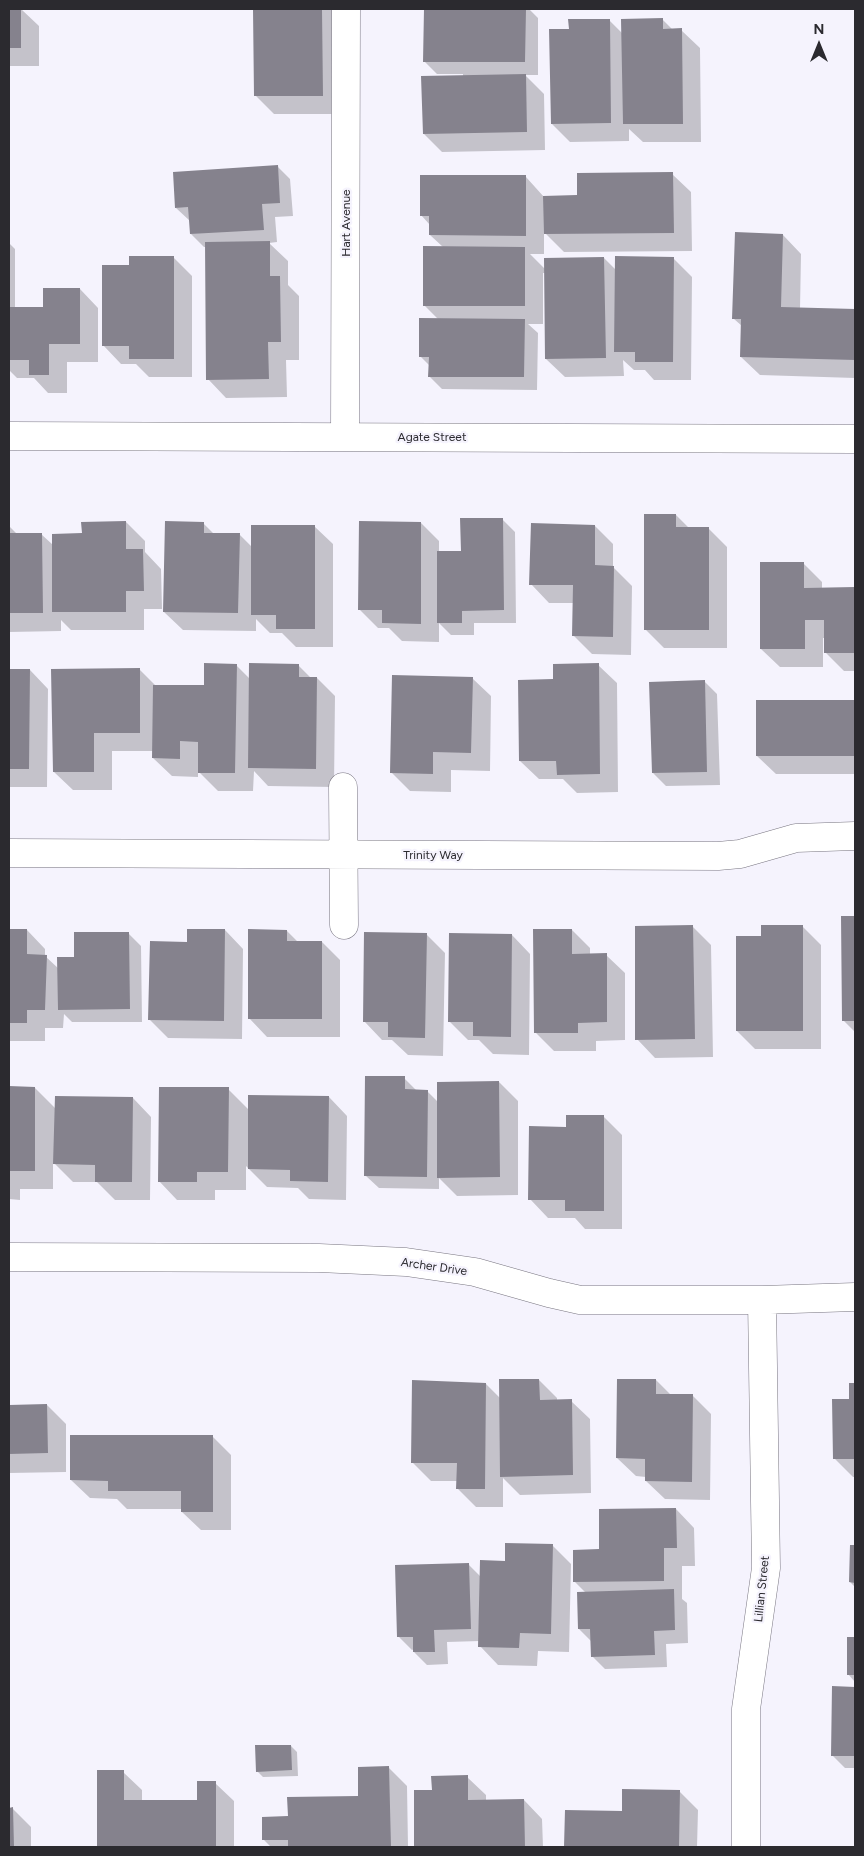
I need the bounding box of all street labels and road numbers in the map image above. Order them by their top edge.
street label: Hart Avenue [339,189,353,257]
street label: Agate Street [398,430,466,444]
street label: Trinity Way [403,848,463,862]
street label: Archer Drive [400,1255,468,1279]
street label: Lillian Street [751,1555,773,1623]

